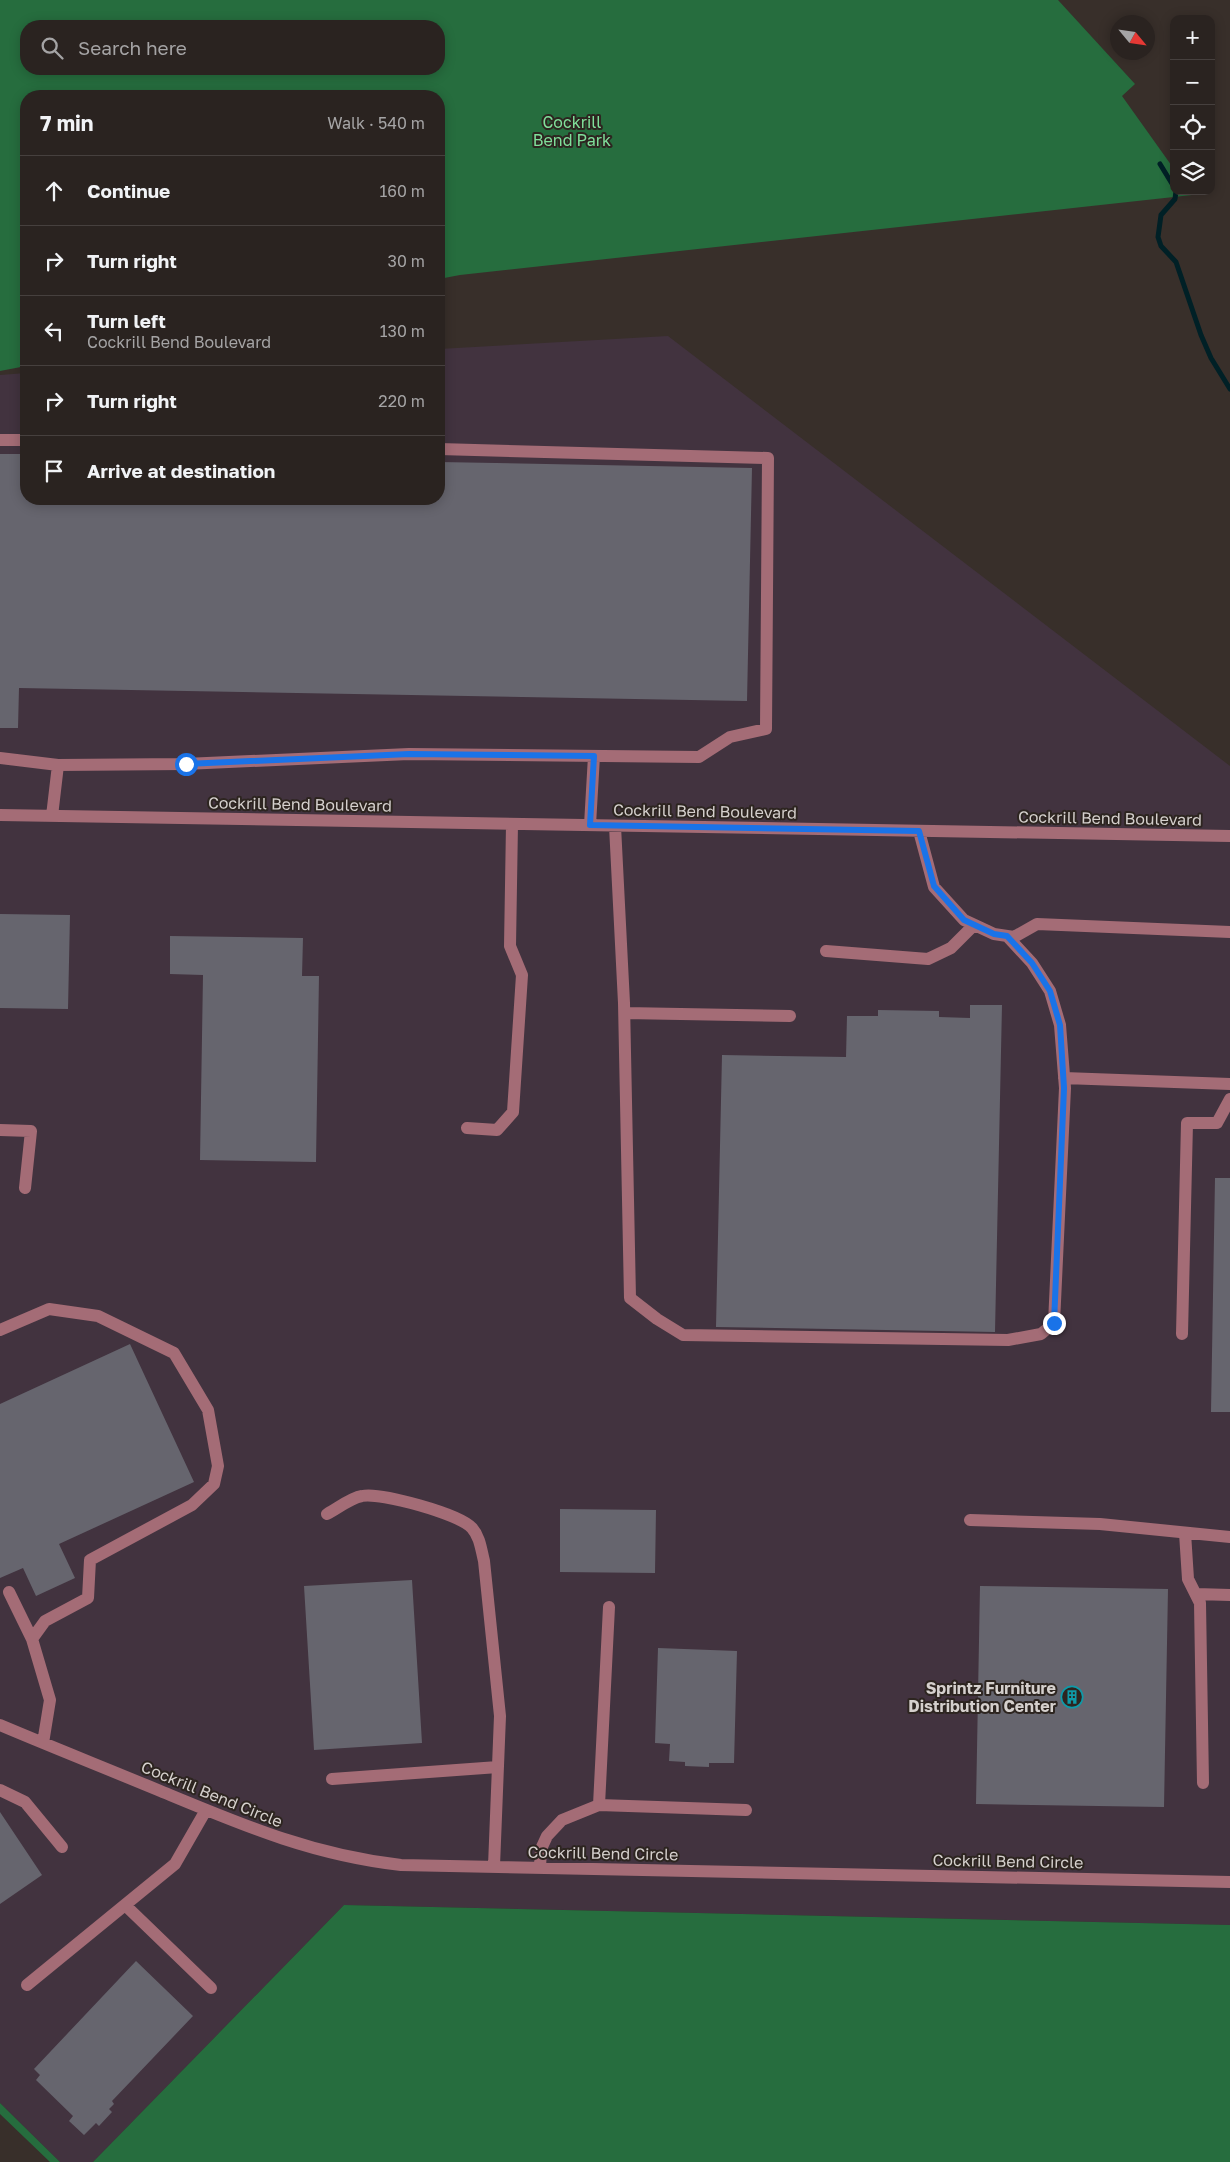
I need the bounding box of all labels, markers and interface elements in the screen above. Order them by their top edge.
north arrow [1110,15,1155,60]
map controls [1170,15,1215,195]
button: + [1170,15,1215,60]
search box [20,20,445,75]
icon: search [38,34,66,62]
text: Search here [78,36,187,59]
button: − [1170,60,1215,105]
button: locate [1170,105,1215,150]
text: 7 min [40,110,94,136]
park label: Cockrill Bend Park [533,112,611,150]
text: Walk · 540 m [327,113,425,133]
button: layers [1170,150,1215,195]
icon: ahead [40,177,68,205]
text: Continue [87,179,170,202]
text: 160 m [379,181,425,201]
icon: right [40,247,68,275]
text: Turn right [87,249,177,272]
text: 30 m [388,251,425,271]
text: Turn left [87,309,166,332]
icon: left [40,317,68,345]
text: 130 m [380,321,425,341]
text: Cockrill Bend Boulevard [87,332,271,352]
icon: right [40,387,68,415]
text: Turn right [87,389,177,412]
text: 220 m [378,391,425,411]
icon: arrive [40,457,68,485]
text: Arrive at destination [87,459,275,482]
route start [175,753,198,776]
street label: Cockrill Bend Boulevard [208,792,392,816]
street label: Cockrill Bend Boulevard [613,799,797,823]
street label: Cockrill Bend Boulevard [1018,806,1202,830]
route end [1043,1312,1066,1335]
place label: Sprintz Furniture Distribution Center [908,1678,1056,1716]
building icon: Sprintz Furniture Distribution Center [1060,1685,1084,1709]
street label: Cockrill Bend Circle [138,1756,286,1832]
street label: Cockrill Bend Circle [527,1842,679,1864]
street label: Cockrill Bend Circle [932,1850,1084,1872]

